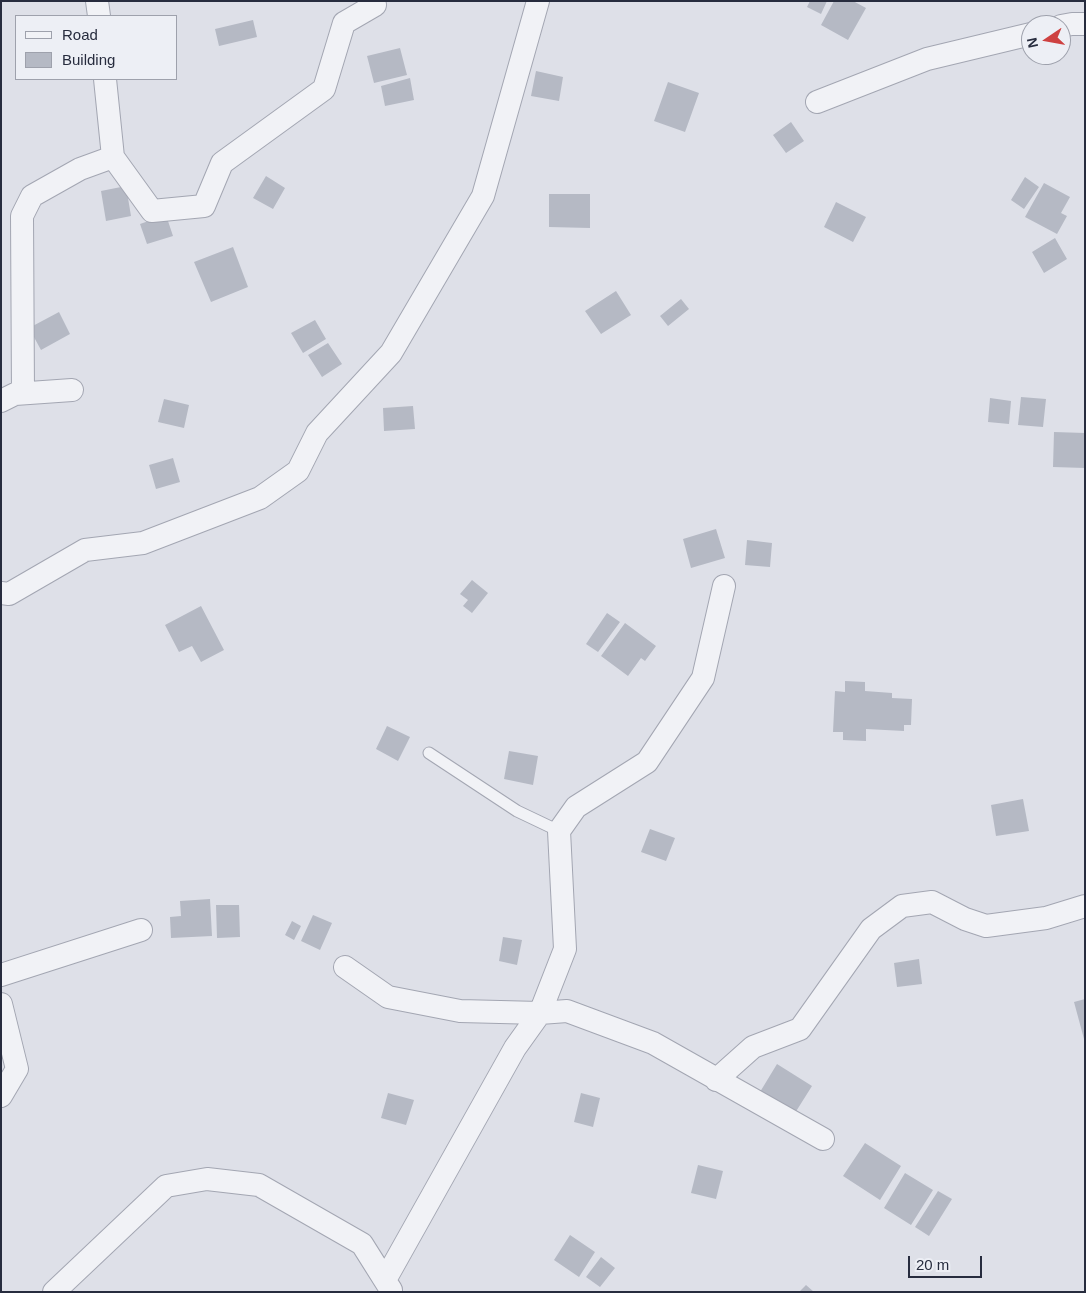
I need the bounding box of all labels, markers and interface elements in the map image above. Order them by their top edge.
legend [15,15,178,80]
north arrow [1021,15,1071,65]
text: Road [62,26,98,43]
text: N [1023,36,1041,50]
text: Building [62,51,115,68]
scale bar [911,1246,985,1278]
text: 20 m [916,1256,949,1273]

